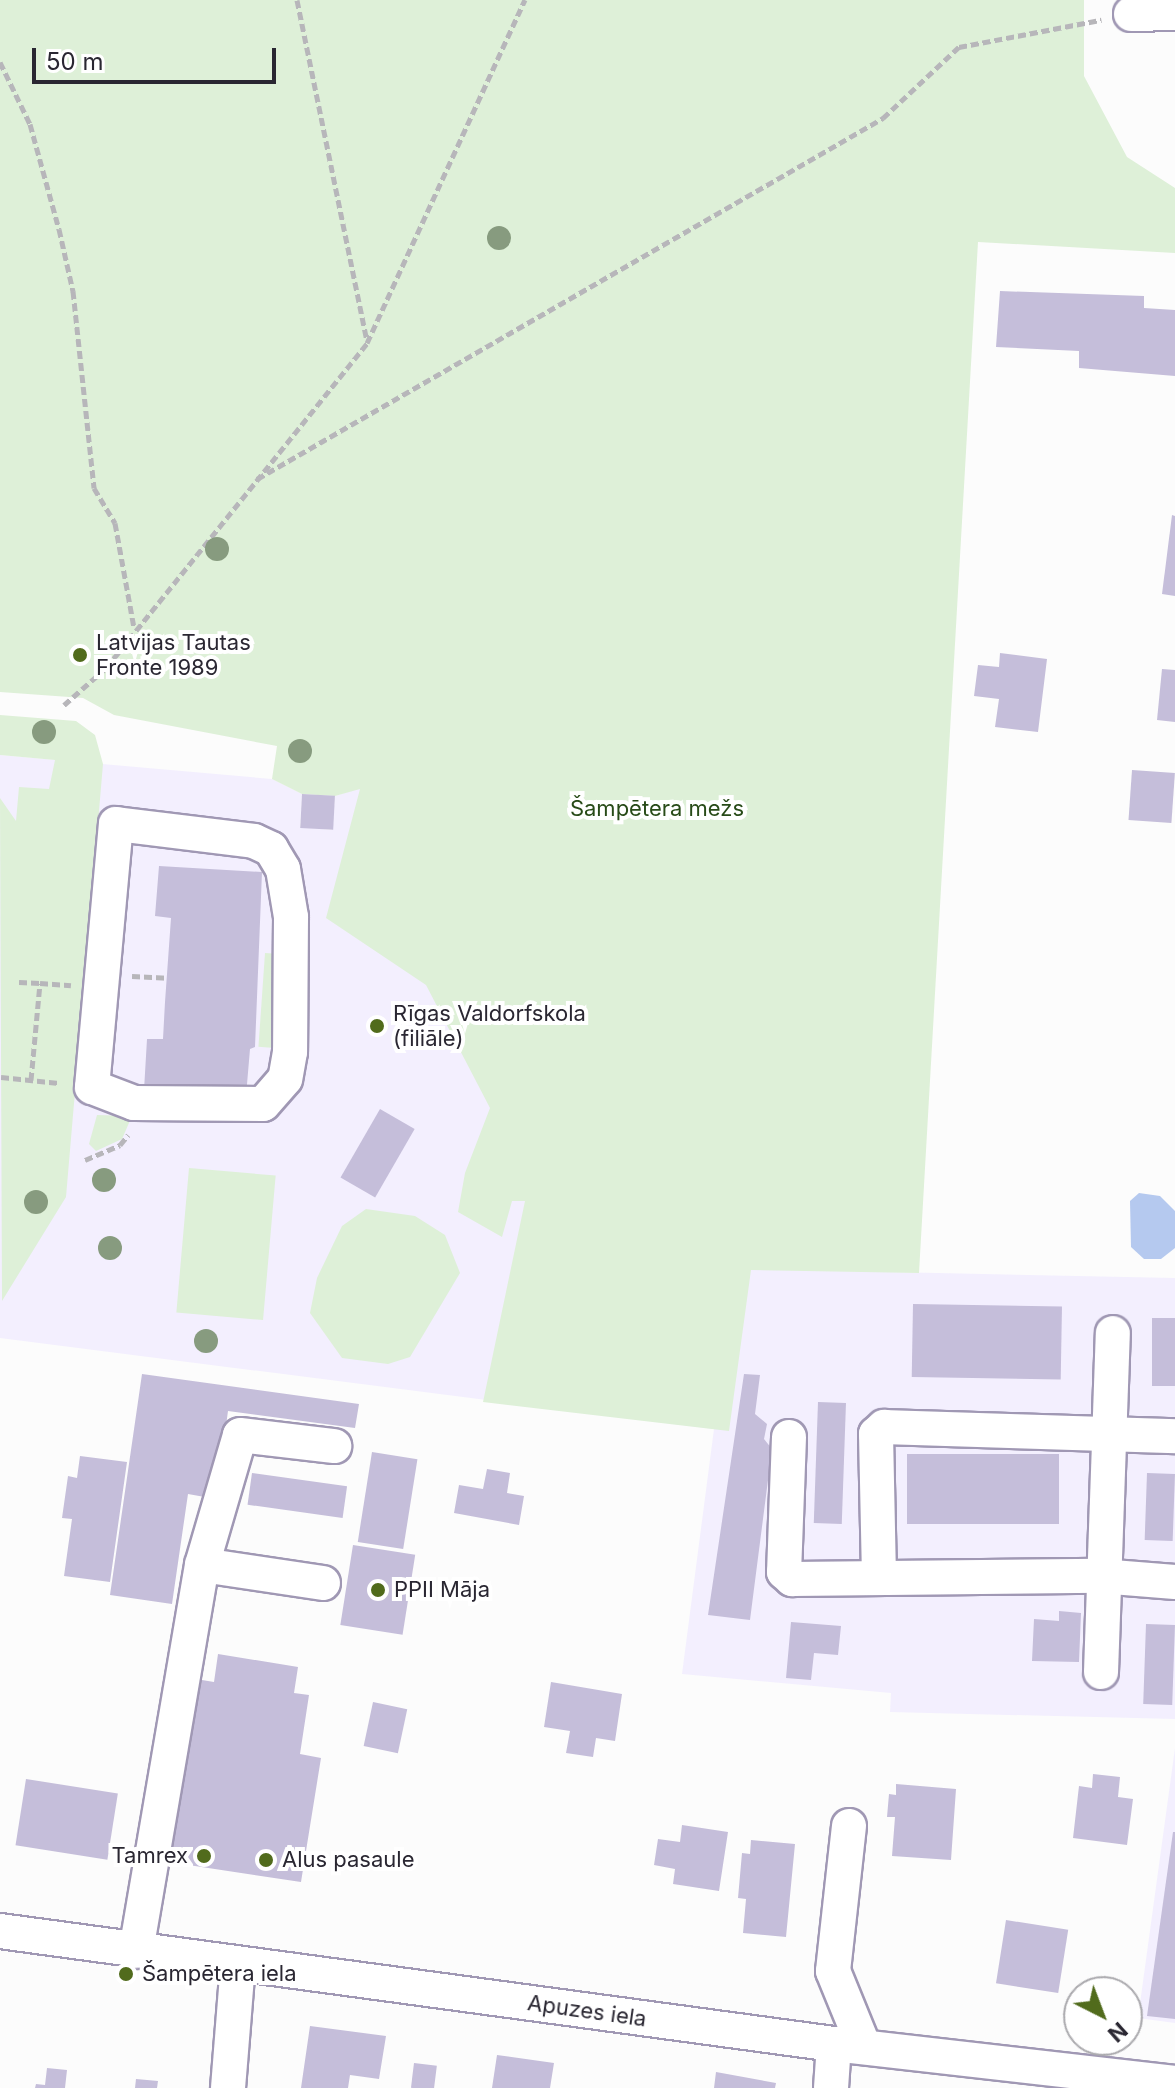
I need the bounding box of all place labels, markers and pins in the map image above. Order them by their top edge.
place label: Latvijas Tautas Fronte 1989 [96,629,251,680]
marker: Latvijas Tautas Fronte 1989 [71,646,89,664]
place label: Rīgas Valdorfskola (filiāle) [393,1000,586,1052]
marker: Rīgas Valdorfskola (filiāle) [368,1017,386,1035]
place label: PPII Māja [394,1577,490,1603]
marker: PPII Māja [369,1581,387,1599]
place label: Tamrex [112,1843,188,1869]
marker: Tamrex [195,1847,213,1865]
place label: Alus pasaule [282,1847,414,1873]
marker: Alus pasaule [257,1851,275,1869]
place label: Šampētera iela [142,1961,297,1987]
marker: Šampētera iela [117,1965,135,1983]

